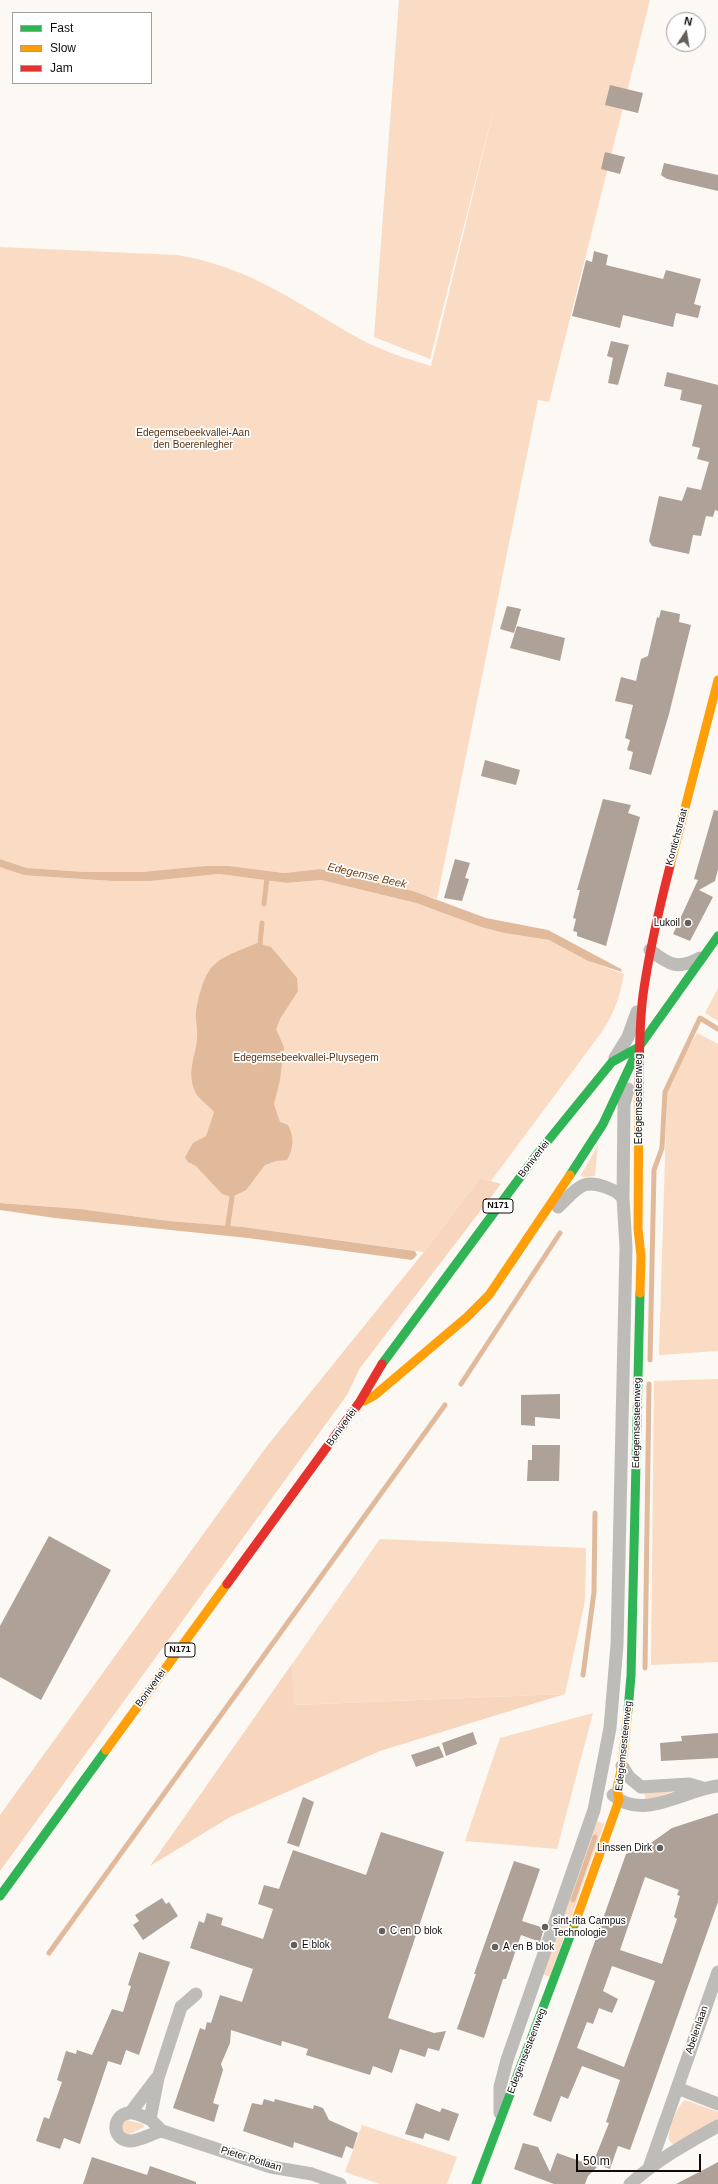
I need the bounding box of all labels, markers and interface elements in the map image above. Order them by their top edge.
legend [12,12,152,84]
north arrow [666,12,706,52]
text: N [683,15,693,28]
text: Fast [50,21,73,35]
text: Slow [50,41,76,55]
text: Jam [50,61,73,75]
park label: Edegemsebeekvallei-Aan den Boerenlegher [136,427,250,450]
street label: Kontichstraat [664,807,690,867]
water label: Edegemse Beek [326,860,408,892]
place label: Lukoil [654,917,680,929]
marker: Lukoil [683,918,693,928]
park label: Edegemsebeekvallei-Pluysegem [233,1052,379,1064]
street label: Edegemsesteenweg [633,1054,645,1144]
street label: Boniverlei [516,1138,552,1180]
road number: N171 [483,1199,513,1213]
street label: Edegemsesteenweg [630,1378,644,1468]
street label: Boniverlei [324,1406,360,1448]
road number: N171 [165,1643,195,1657]
street label: Boniverlei [133,1667,169,1709]
street label: Edegemsesteenweg [613,1700,635,1792]
place label: Linssen Dirk [597,1842,652,1854]
marker: Linssen Dirk [655,1843,665,1853]
place label: sint-rita Campus Technologie [553,1915,626,1938]
marker: sint-rita Campus Technologie [540,1922,550,1932]
place label: C en D blok [390,1925,442,1937]
marker: C en D blok [377,1926,387,1936]
place label: E blok [302,1939,330,1951]
marker: E blok [289,1940,299,1950]
place label: A en B blok [503,1941,554,1953]
marker: A en B blok [490,1942,500,1952]
street label: Abelenlaan [683,2004,711,2056]
street label: Edegemsesteenweg [505,2007,549,2095]
street label: Pieter Potlaan [219,2144,283,2174]
scale bar [578,2146,703,2172]
text: 50 m [583,2154,610,2168]

